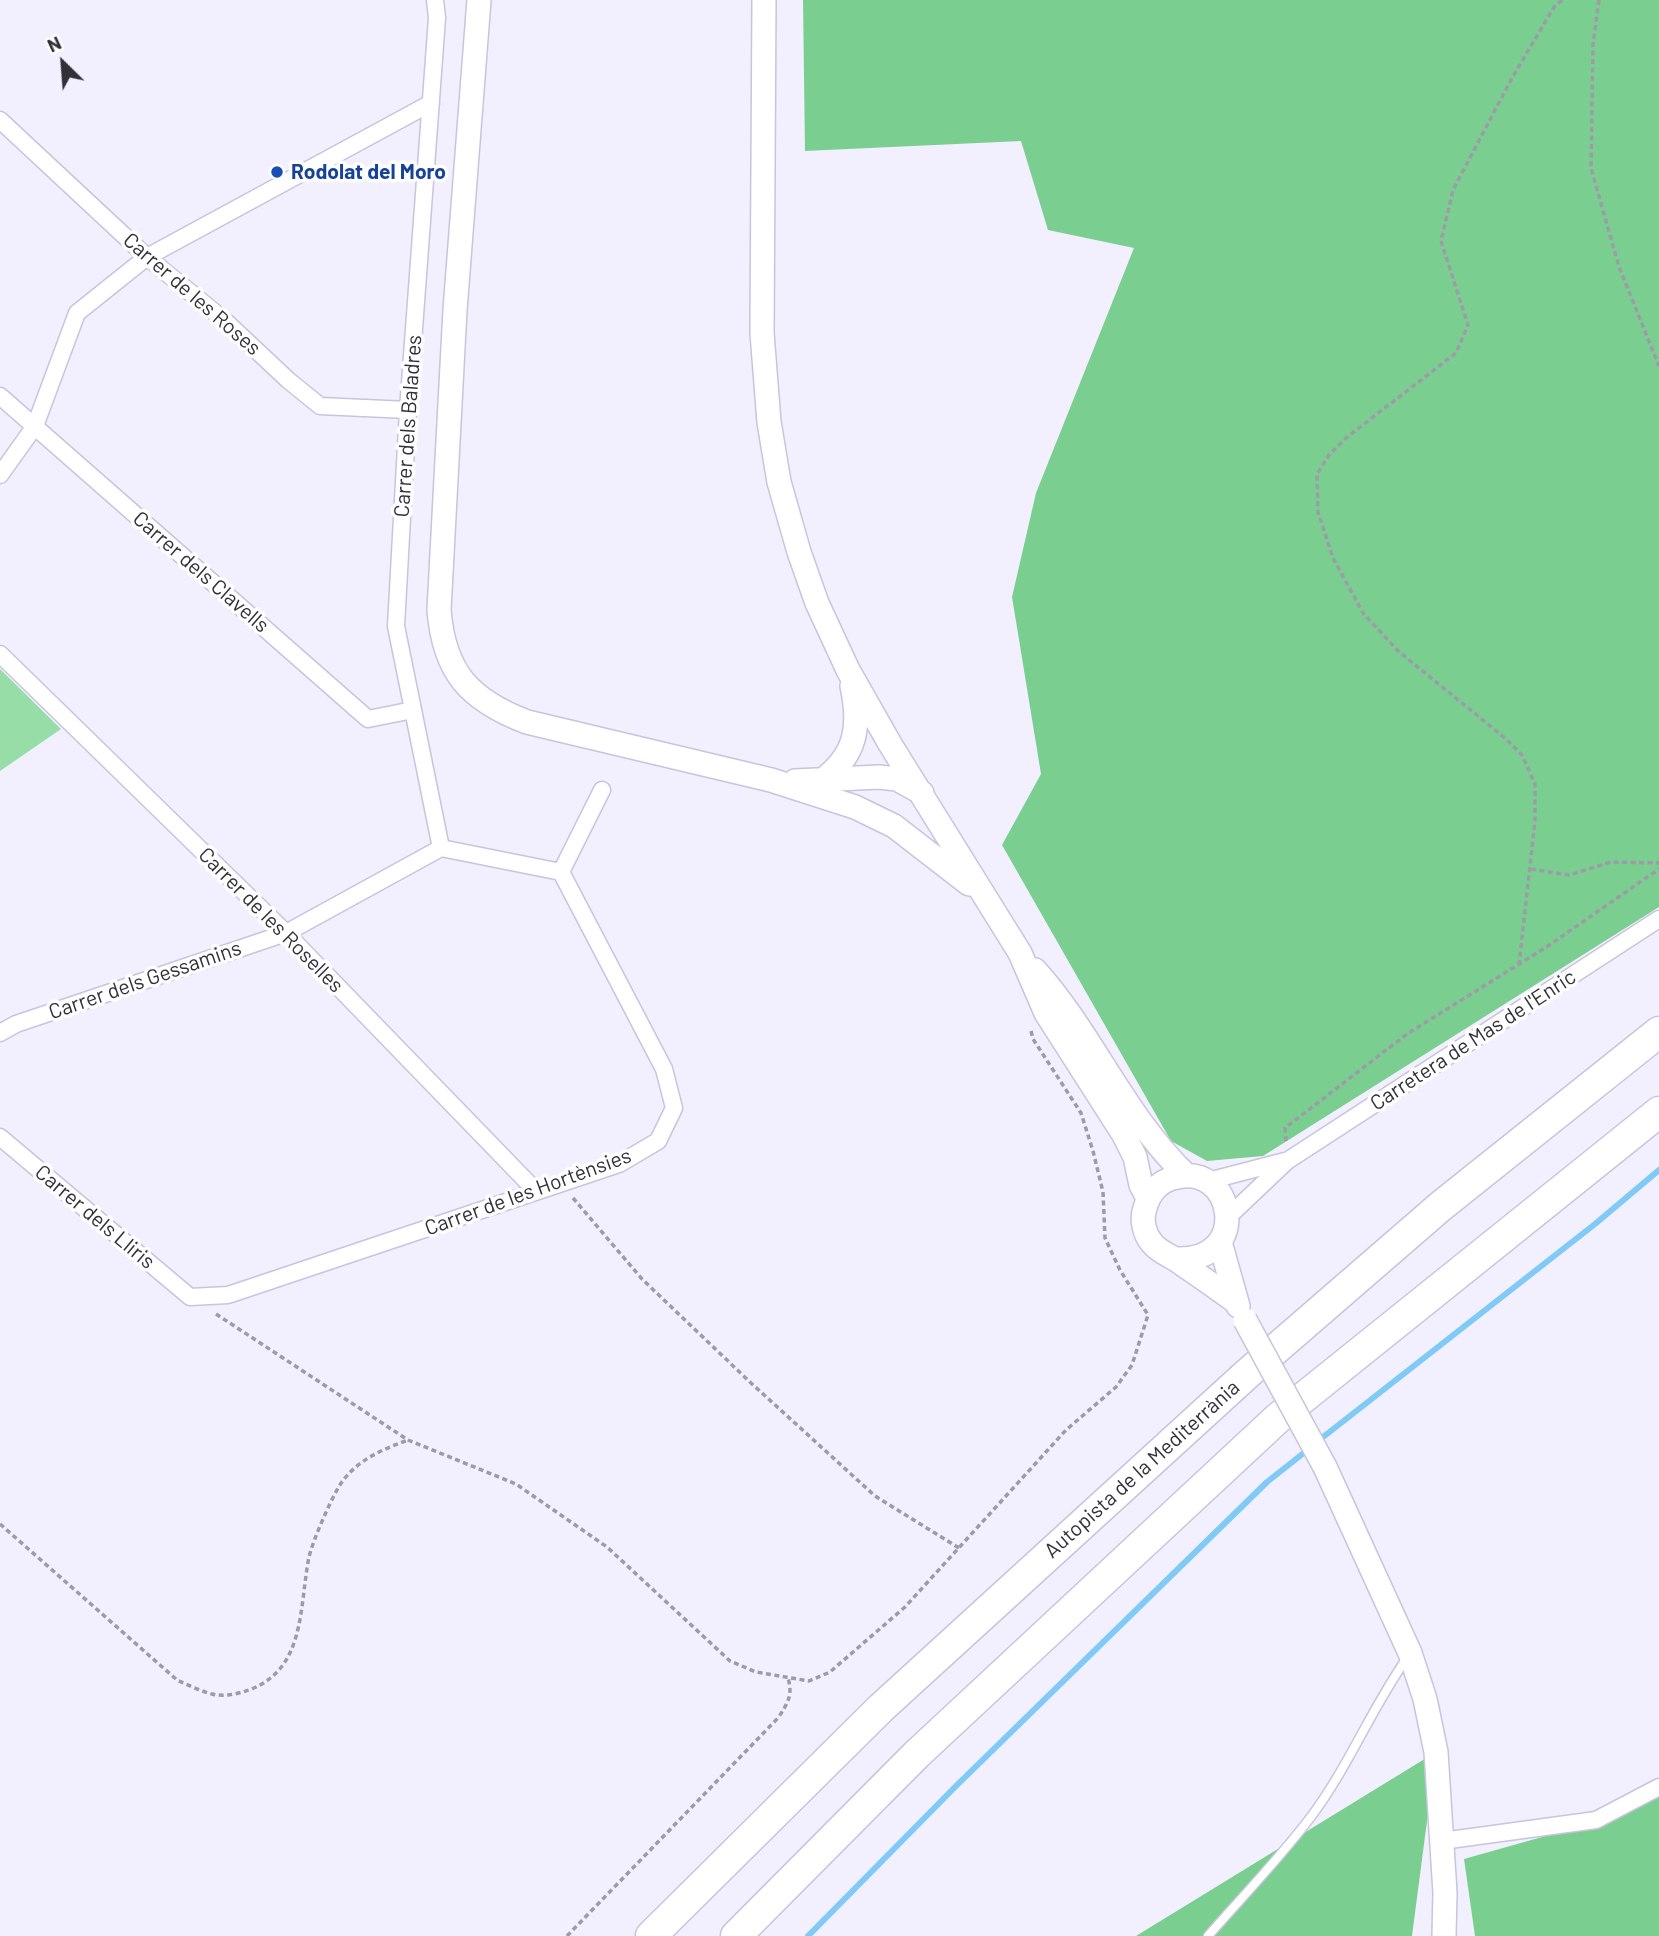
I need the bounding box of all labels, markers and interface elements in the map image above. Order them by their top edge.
north arrow [28,28,98,98]
text: N [43,30,64,57]
place label: Rodolat del Moro [291,159,446,185]
marker: Rodolat del Moro [269,164,285,180]
street label: Carrer de les Roses [118,227,266,361]
street label: Carrer dels Baladres [389,334,427,518]
street label: Carrer dels Clavells [128,506,274,638]
street label: Carrer de les Roselles [193,842,349,998]
street label: Carrer dels Gessamins [45,935,245,1025]
street label: Carretera de Mas de l'Enric [1366,964,1580,1116]
street label: Carrer de les Hortènsies [421,1143,635,1241]
street label: Carrer dels Lliris [30,1160,160,1274]
street label: Autopista de la Mediterrània [1039,1375,1245,1563]

